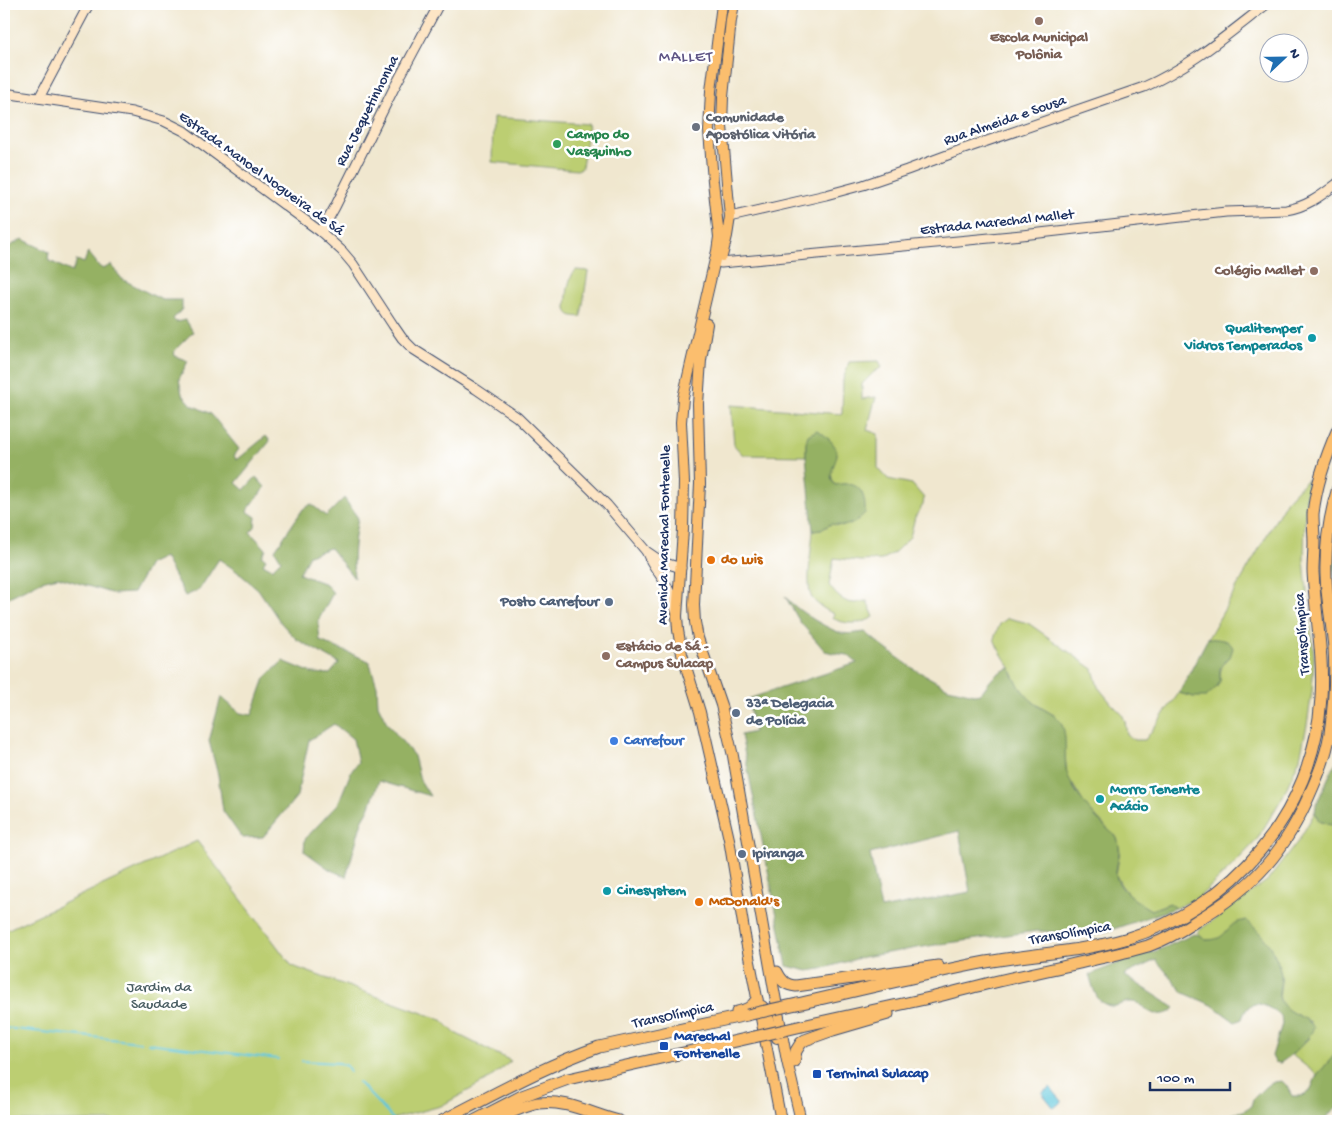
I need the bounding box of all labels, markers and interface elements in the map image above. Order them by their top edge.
marker: Escola Municipal Polônia [1033,15,1045,27]
place label: Escola Municipal Polônia [990,29,1089,64]
north arrow [1260,32,1310,82]
text: N [1284,47,1303,61]
district label: MALLET [659,49,713,68]
street label: Rua Jequetinhonha [332,52,404,169]
street label: Rua Almeida e Sousa [941,91,1069,150]
street label: Estrada Manoel Nogueira de Sá [175,108,348,241]
place label: Comunidade Apostólica Vitória [705,109,816,144]
marker: Comunidade Apostólica Vitória [690,121,702,133]
place label: Campo do Vasquinho [566,126,632,161]
marker: Campo do Vasquinho [551,138,563,150]
street label: Estrada Marechal Mallet [919,206,1077,240]
place label: Colégio Mallet [1214,262,1306,280]
marker: Colégio Mallet [1308,265,1320,277]
place label: Qualitemper Vidros Temperados [1183,320,1304,355]
marker: Qualitemper Vidros Temperados [1306,332,1318,344]
street label: Avenida Marechal Fontenelle [654,445,676,625]
place label: do Luis [721,551,764,569]
marker: do Luis [705,554,717,566]
street label: TransOlímpica [1291,592,1315,677]
place label: Posto Carrefour [499,593,601,611]
marker: Posto Carrefour [603,596,615,608]
place label: Estácio de Sá - Campus Sulacap [615,638,714,673]
marker: Estácio de Sá - Campus Sulacap [600,650,612,662]
place label: 33ª Delegacia de Polícia [745,695,834,730]
marker: 33ª Delegacia de Polícia [730,707,742,719]
place label: Carrefour [623,732,685,750]
marker: Carrefour [608,735,620,747]
place label: Morro Tenente Acácio [1109,781,1201,816]
marker: Morro Tenente Acácio [1094,793,1106,805]
place label: Ipiranga [752,845,805,863]
marker: Ipiranga [736,848,748,860]
place label: Cinesystem [616,882,687,900]
marker: Cinesystem [601,885,613,897]
place label: McDonald's [709,893,780,911]
marker: McDonald's [693,896,705,908]
street label: TransOlímpica [1027,918,1113,950]
park label: Jardim da Saudade [127,979,192,1014]
street label: TransOlímpica [630,998,716,1034]
place label: Marechal Fontenelle [673,1028,741,1063]
marker: Marechal Fontenelle [658,1040,670,1052]
scale bar [1150,1060,1230,1092]
place label: Terminal Sulacap [826,1065,929,1083]
marker: Terminal Sulacap [811,1068,823,1080]
text: 100 m [1156,1070,1195,1088]

